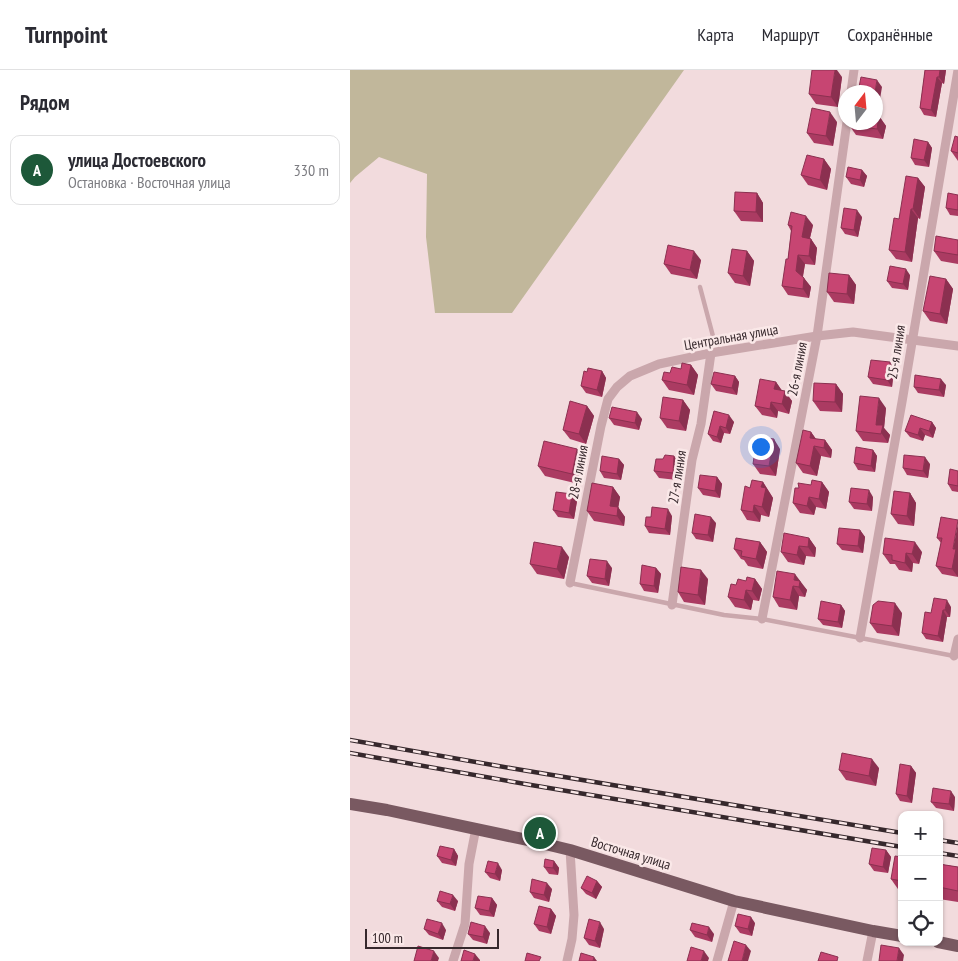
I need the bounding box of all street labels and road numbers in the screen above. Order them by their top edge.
street label: Центральная улица [683,320,779,354]
street label: 25-я линия [883,324,909,380]
street label: 26-я линия [783,341,811,397]
street label: 28-я линия [564,444,592,500]
street label: 27-я линия [664,449,690,505]
street label: Восточная улица [589,832,673,874]

